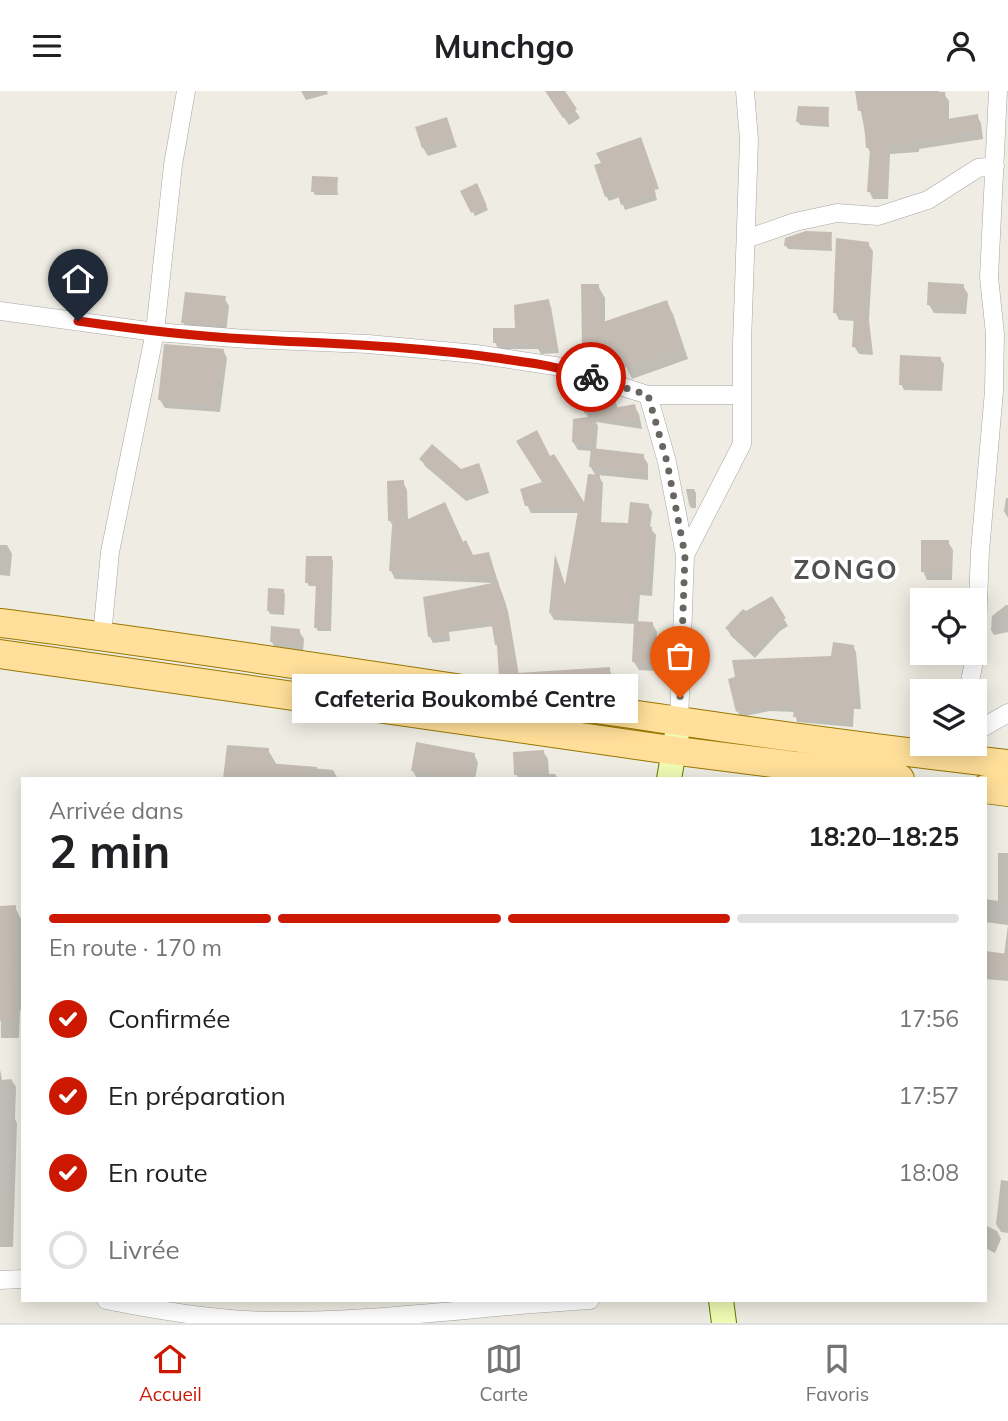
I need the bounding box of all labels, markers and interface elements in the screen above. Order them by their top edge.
text: Munchgo [434,26,574,66]
icon: menu [28,27,66,65]
icon: person [942,27,980,65]
pin [48,249,108,321]
icon: home [59,260,97,298]
courier [556,342,626,412]
icon: bike [572,358,610,396]
district label: ZONGO [793,553,899,586]
map controls [910,588,987,756]
button: locate [910,588,987,665]
pin [650,626,710,698]
icon: bag [661,637,699,675]
callout: Cafeteria Boukombé Centre [292,673,638,723]
button: layers [910,679,987,756]
text: Cafeteria Boukombé Centre [314,684,616,713]
text: Arrivée dans [49,796,184,825]
text: 18:20–18:25 [808,820,959,853]
text: 2 min [49,822,170,880]
text: En route · 170 m [49,933,222,962]
icon: check [49,1000,87,1038]
text: Confirmée [108,1002,230,1035]
text: 17:56 [899,1004,959,1033]
icon: check [49,1077,87,1115]
text: En préparation [108,1079,286,1112]
text: 17:57 [899,1081,959,1110]
icon: check [49,1154,87,1192]
text: En route [108,1156,208,1189]
text: 18:08 [899,1158,959,1187]
text: Livrée [108,1233,180,1266]
tab: Accueil [139,1340,202,1406]
tab: Carte [480,1340,528,1406]
tab: Favoris [806,1340,869,1406]

